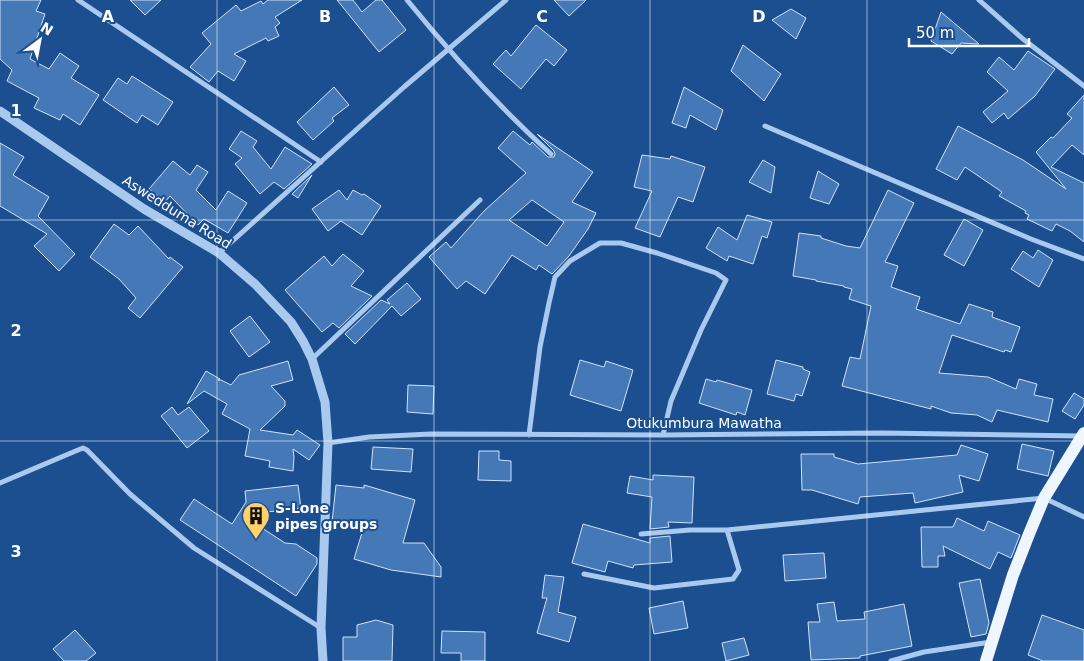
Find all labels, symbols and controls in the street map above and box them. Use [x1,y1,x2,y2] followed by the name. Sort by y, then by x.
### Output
[102,7,115,26] text: A
[319,7,331,26] text: B
[536,7,548,26] text: C
[752,7,766,26] text: D
[15,15,65,65] north arrow
[909,15,1029,47] scale bar
[38,19,56,39] text: N
[916,24,954,42] text: 50 m
[10,101,22,120] text: 1
[120,172,234,252] street label: Aswedduma Road
[10,321,22,340] text: 2
[626,415,782,431] street label: Otukumbura Mawatha
[275,500,377,532] place label: S-Lone pipes groups
[241,501,271,540] building icon: S-Lone pipes groups
[10,542,22,561] text: 3

